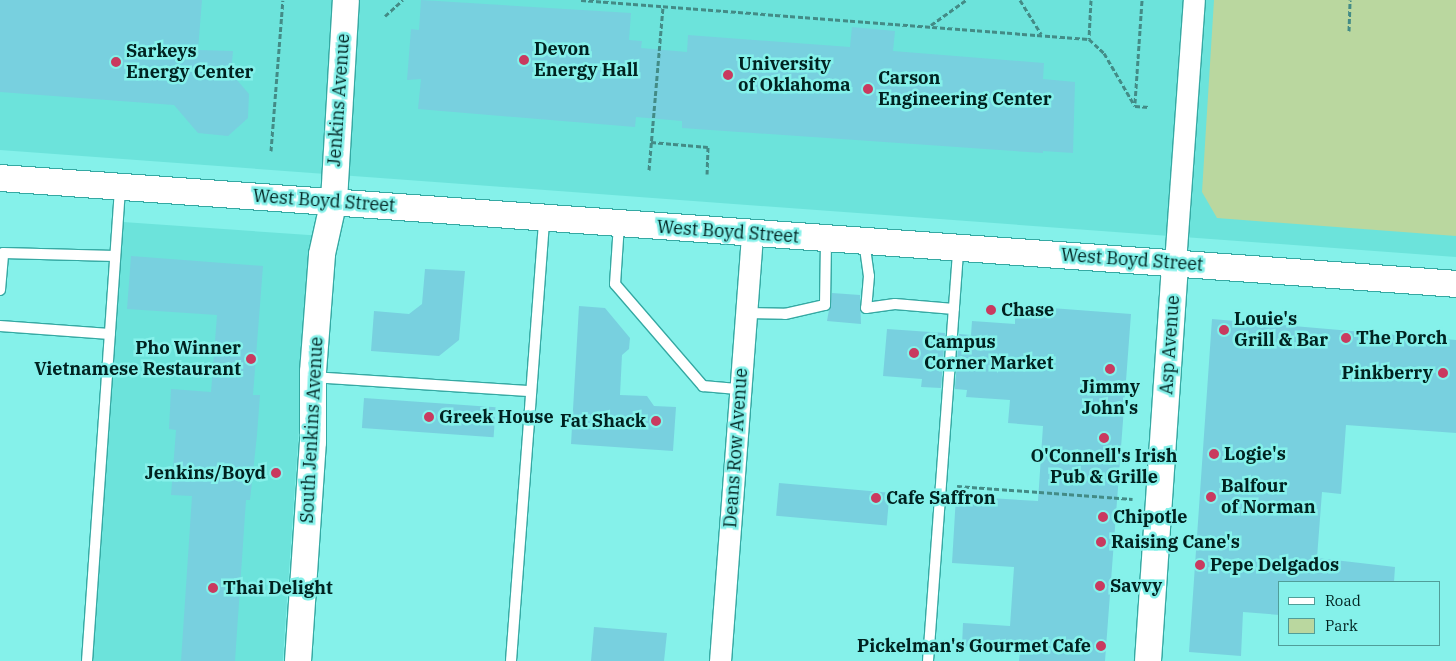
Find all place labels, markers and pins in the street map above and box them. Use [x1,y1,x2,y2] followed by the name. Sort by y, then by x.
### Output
[534,39,638,82] place label: Devon Energy Hall
[126,41,253,84] place label: Sarkeys Energy Center
[518,54,530,66] marker: Devon Energy Hall
[738,54,851,96] place label: University of Oklahoma
[110,56,122,68] marker: Sarkeys Energy Center
[878,68,1052,110] place label: Carson Engineering Center
[722,69,734,81] marker: University of Oklahoma
[862,83,874,95] marker: Carson Engineering Center
[1001,299,1054,321] place label: Chase
[985,304,997,316] marker: Chase
[1234,309,1328,352] place label: Louie's Grill & Bar
[1218,324,1230,336] marker: Louie's Grill & Bar
[1356,327,1448,349] place label: The Porch
[924,332,1053,374] place label: Campus Corner Market
[1340,332,1352,344] marker: The Porch
[34,338,241,380] place label: Pho Winner Vietnamese Restaurant
[908,347,920,359] marker: Campus Corner Market
[245,353,257,365] marker: Pho Winner Vietnamese Restaurant
[1341,362,1433,384] place label: Pinkberry
[1104,363,1116,375] marker: Jimmy John's
[1437,367,1449,379] marker: Pinkberry
[1080,377,1140,419] place label: Jimmy John's
[439,406,554,428] place label: Greek House
[560,410,646,432] place label: Fat Shack
[423,411,435,423] marker: Greek House
[650,415,662,427] marker: Fat Shack
[1098,432,1110,444] marker: O'Connell's Irish Pub & Grille
[1224,443,1286,465] place label: Logie's
[1031,446,1177,488] place label: O'Connell's Irish Pub & Grille
[1208,448,1220,460] marker: Logie's
[145,462,266,484] place label: Jenkins/Boyd
[270,467,282,479] marker: Jenkins/Boyd
[1221,476,1316,518] place label: Balfour of Norman
[886,487,996,509] place label: Cafe Saffron
[1205,491,1217,503] marker: Balfour of Norman
[870,492,882,504] marker: Cafe Saffron
[1113,506,1187,528] place label: Chipotle
[1097,511,1109,523] marker: Chipotle
[1111,531,1240,553] place label: Raising Cane's
[1095,536,1107,548] marker: Raising Cane's
[1210,554,1339,576] place label: Pepe Delgados
[1194,559,1206,571] marker: Pepe Delgados
[1110,575,1162,597] place label: Savvy
[223,577,333,599] place label: Thai Delight
[1094,580,1106,592] marker: Savvy
[207,582,219,594] marker: Thai Delight
[857,635,1091,657] place label: Pickelman's Gourmet Cafe
[1095,640,1107,652] marker: Pickelman's Gourmet Cafe

